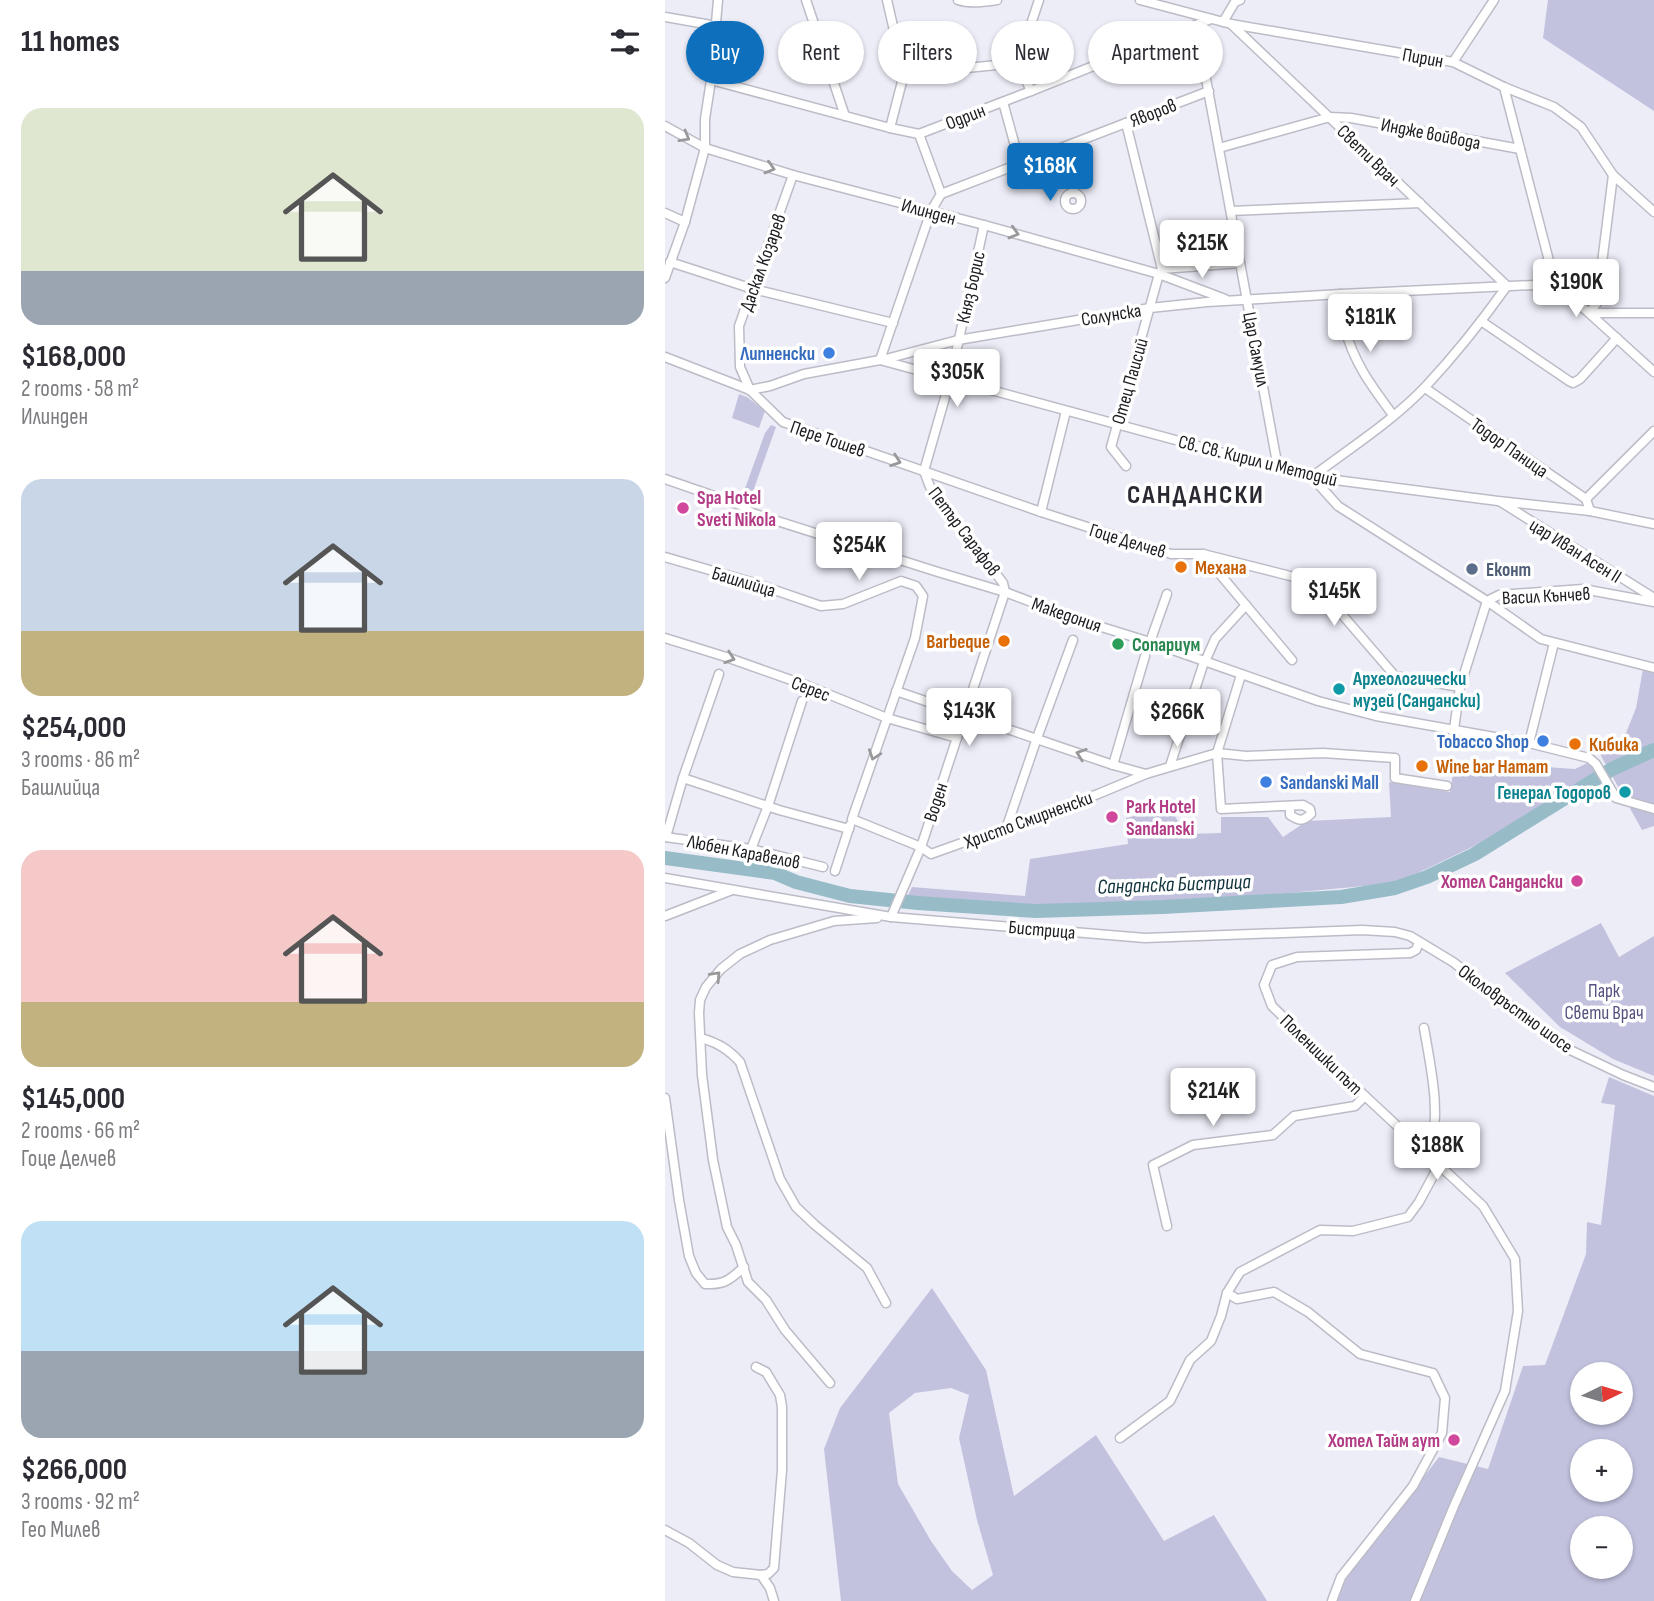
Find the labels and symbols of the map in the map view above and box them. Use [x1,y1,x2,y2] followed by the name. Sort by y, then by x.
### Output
[1400,44,1445,73] street label: Пирин
[1127,94,1180,133] street label: Яворов
[942,99,989,135] street label: Одрин
[1379,114,1482,155] street label: Индже войвода
[1331,120,1404,192] street label: Свети Врач
[678,129,690,142] one-way arrow
[1001,144,1099,203] pin: $168K
[764,160,776,175] one-way arrow
[899,194,958,231] street label: Илинден
[735,211,792,314] street label: Даскал Козарев
[1153,220,1251,280] pin: $215K
[1007,225,1019,240] one-way arrow
[952,249,991,326] street label: Княз Борис
[1527,260,1625,319] pin: $190K
[1321,294,1419,354] pin: $181K
[1079,299,1143,332] street label: Солунска
[1237,310,1274,389] street label: Цар Самуил
[1107,336,1154,427] street label: Отец Паисий
[739,343,815,366] place label: Липненски
[821,345,837,361] marker: Липненски
[908,350,1006,409] pin: $305K
[1466,413,1552,483] street label: Тодор Паница
[787,416,868,463] street label: Пере Тошев
[1176,431,1340,492] street label: Св. Св. Кирил и Методий
[890,453,902,467] one-way arrow
[1127,480,1265,511] district label: САНДАНСКИ
[923,483,1005,581] street label: Петър Сарафов
[697,487,776,532] place label: Spa Hotel Sveti Nikola
[675,500,691,516] marker: Spa Hotel Sveti Nikola
[1525,514,1626,589] street label: цар Иван Асен II
[1087,519,1169,564] street label: Гоце Делчев
[810,522,908,582] pin: $254K
[1195,557,1246,580] place label: Механа
[1173,559,1189,575] marker: Механа
[1486,559,1531,582] place label: Еконт
[1464,561,1480,577] marker: Еконт
[709,562,778,603] street label: Башлийца
[1285,568,1383,628] pin: $145K
[1501,583,1591,610] street label: Васил Кънчев
[1029,593,1104,638] street label: Македония
[926,631,990,654] place label: Barbeque
[996,633,1012,649] marker: Barbeque
[1132,634,1200,657] place label: Сопариум
[1110,636,1126,652] marker: Сопариум
[723,650,736,664] one-way arrow
[1352,668,1480,713] place label: Археологически музей (Сандански)
[788,672,833,707] street label: Серес
[1331,681,1347,697] marker: Археологически музей (Сандански)
[920,688,1018,748] pin: $143K
[1128,690,1226,749] pin: $266K
[1437,731,1529,754] place label: Tobacco Shop
[1535,733,1551,749] marker: Tobacco Shop
[1589,734,1639,757] place label: Кибика
[1567,736,1583,752] marker: Кибика
[1076,748,1088,762] one-way arrow
[868,749,882,761] one-way arrow
[1436,756,1548,779] place label: Wine bar Hamam
[1414,758,1430,774] marker: Wine bar Hamam
[1280,772,1379,795] place label: Sandanski Mall
[1258,774,1274,790] marker: Sandanski Mall
[919,780,954,825] street label: Воден
[1497,782,1611,805] place label: Генерал Тодоров
[1617,784,1633,800] marker: Генерал Тодоров
[960,787,1096,855] street label: Христо Смирненски
[1126,796,1196,841] place label: Park Hotel Sandanski
[1104,809,1120,825] marker: Park Hotel Sandanski
[684,830,802,875] street label: Любен Каравелов
[1097,869,1252,900] water label: Санданска Бистрица
[1440,871,1563,894] place label: Хотел Сандански
[1569,873,1585,889] marker: Хотел Сандански
[1007,916,1076,945] street label: Бистрица
[1453,960,1577,1059] street label: Околовръстно шосе
[708,971,720,984] one-way arrow
[1564,980,1644,1025] park label: Парк Свети Врач
[1275,1010,1367,1100] street label: Поленишки път
[1164,1068,1262,1128] pin: $214K
[1388,1122,1486,1182] pin: $188K
[1570,1362,1633,1424] north arrow
[1327,1430,1440,1453] place label: Хотел Тайм аут
[1446,1432,1462,1448] marker: Хотел Тайм аут

